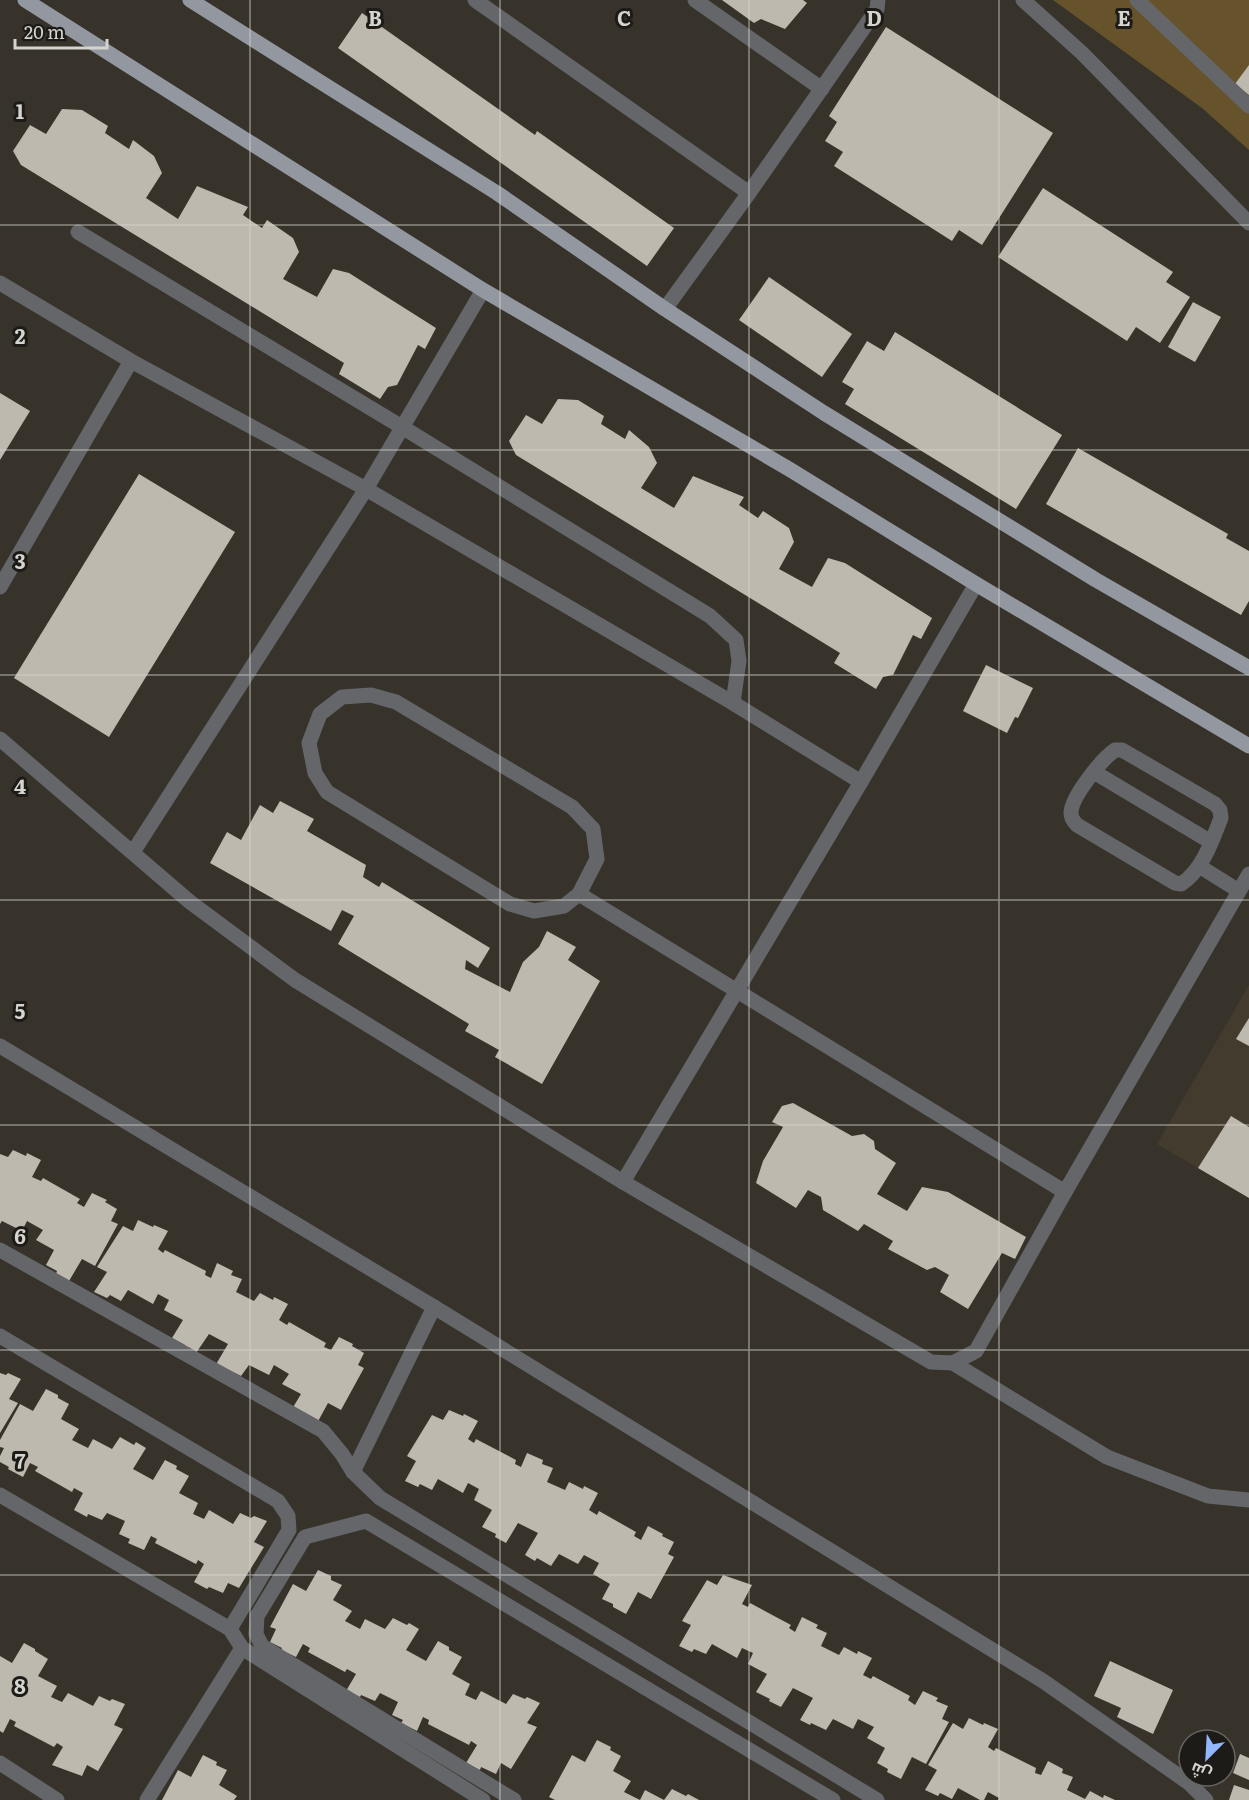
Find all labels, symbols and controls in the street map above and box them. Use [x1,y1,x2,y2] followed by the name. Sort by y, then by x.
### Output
[368,2,382,32] text: B
[617,2,631,32] text: C
[866,2,882,32] text: D
[1117,2,1131,32] text: E
[15,12,106,50] scale bar
[24,18,65,45] text: 20 m
[16,95,24,125] text: 1
[15,320,26,350] text: 2
[14,545,26,575] text: 3
[14,770,26,800] text: 4
[15,995,26,1025] text: 5
[14,1220,26,1250] text: 6
[15,1445,26,1475] text: 7
[14,1670,26,1700] text: 8
[1177,1728,1237,1788] north arrow
[1186,1757,1215,1788] text: ش

